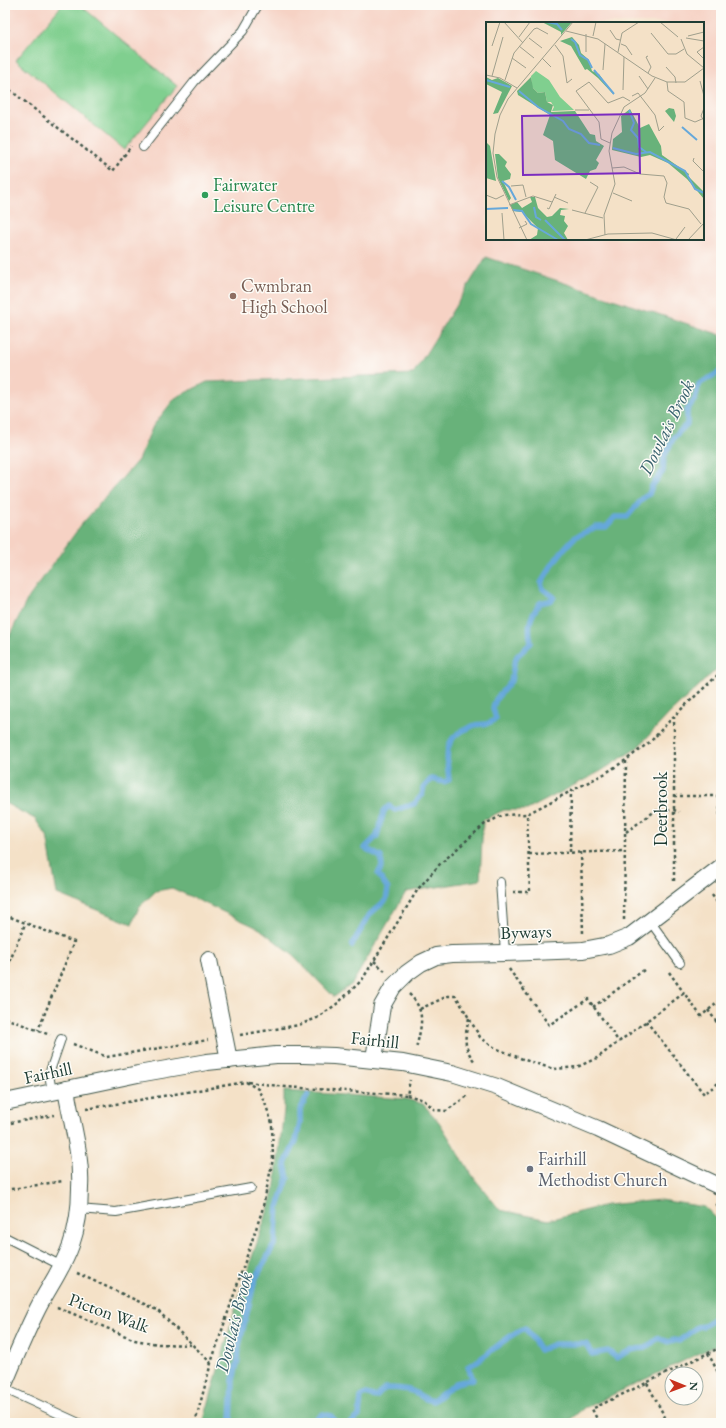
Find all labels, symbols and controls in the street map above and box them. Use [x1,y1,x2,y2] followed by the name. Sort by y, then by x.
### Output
[486,22,704,240] inset map
[213,173,315,217] place label: Fairwater Leisure Centre
[200,190,210,200] marker: Fairwater Leisure Centre
[241,274,328,318] place label: Cwmbran High School
[228,291,238,301] marker: Cwmbran High School
[632,375,700,480] water label: Dowlais Brook
[649,771,672,846] street label: Deerbrook
[500,919,552,944] street label: Byways
[350,1026,400,1053] street label: Fairhill
[22,1056,74,1089] street label: Fairhill
[538,1147,667,1191] place label: Fairhill Methodist Church
[525,1164,535,1174] marker: Fairhill Methodist Church
[209,1269,258,1376] water label: Dowlais Brook
[66,1287,153,1338] street label: Picton Walk
[664,1366,704,1406] north arrow
[687,1382,701,1391] text: N

